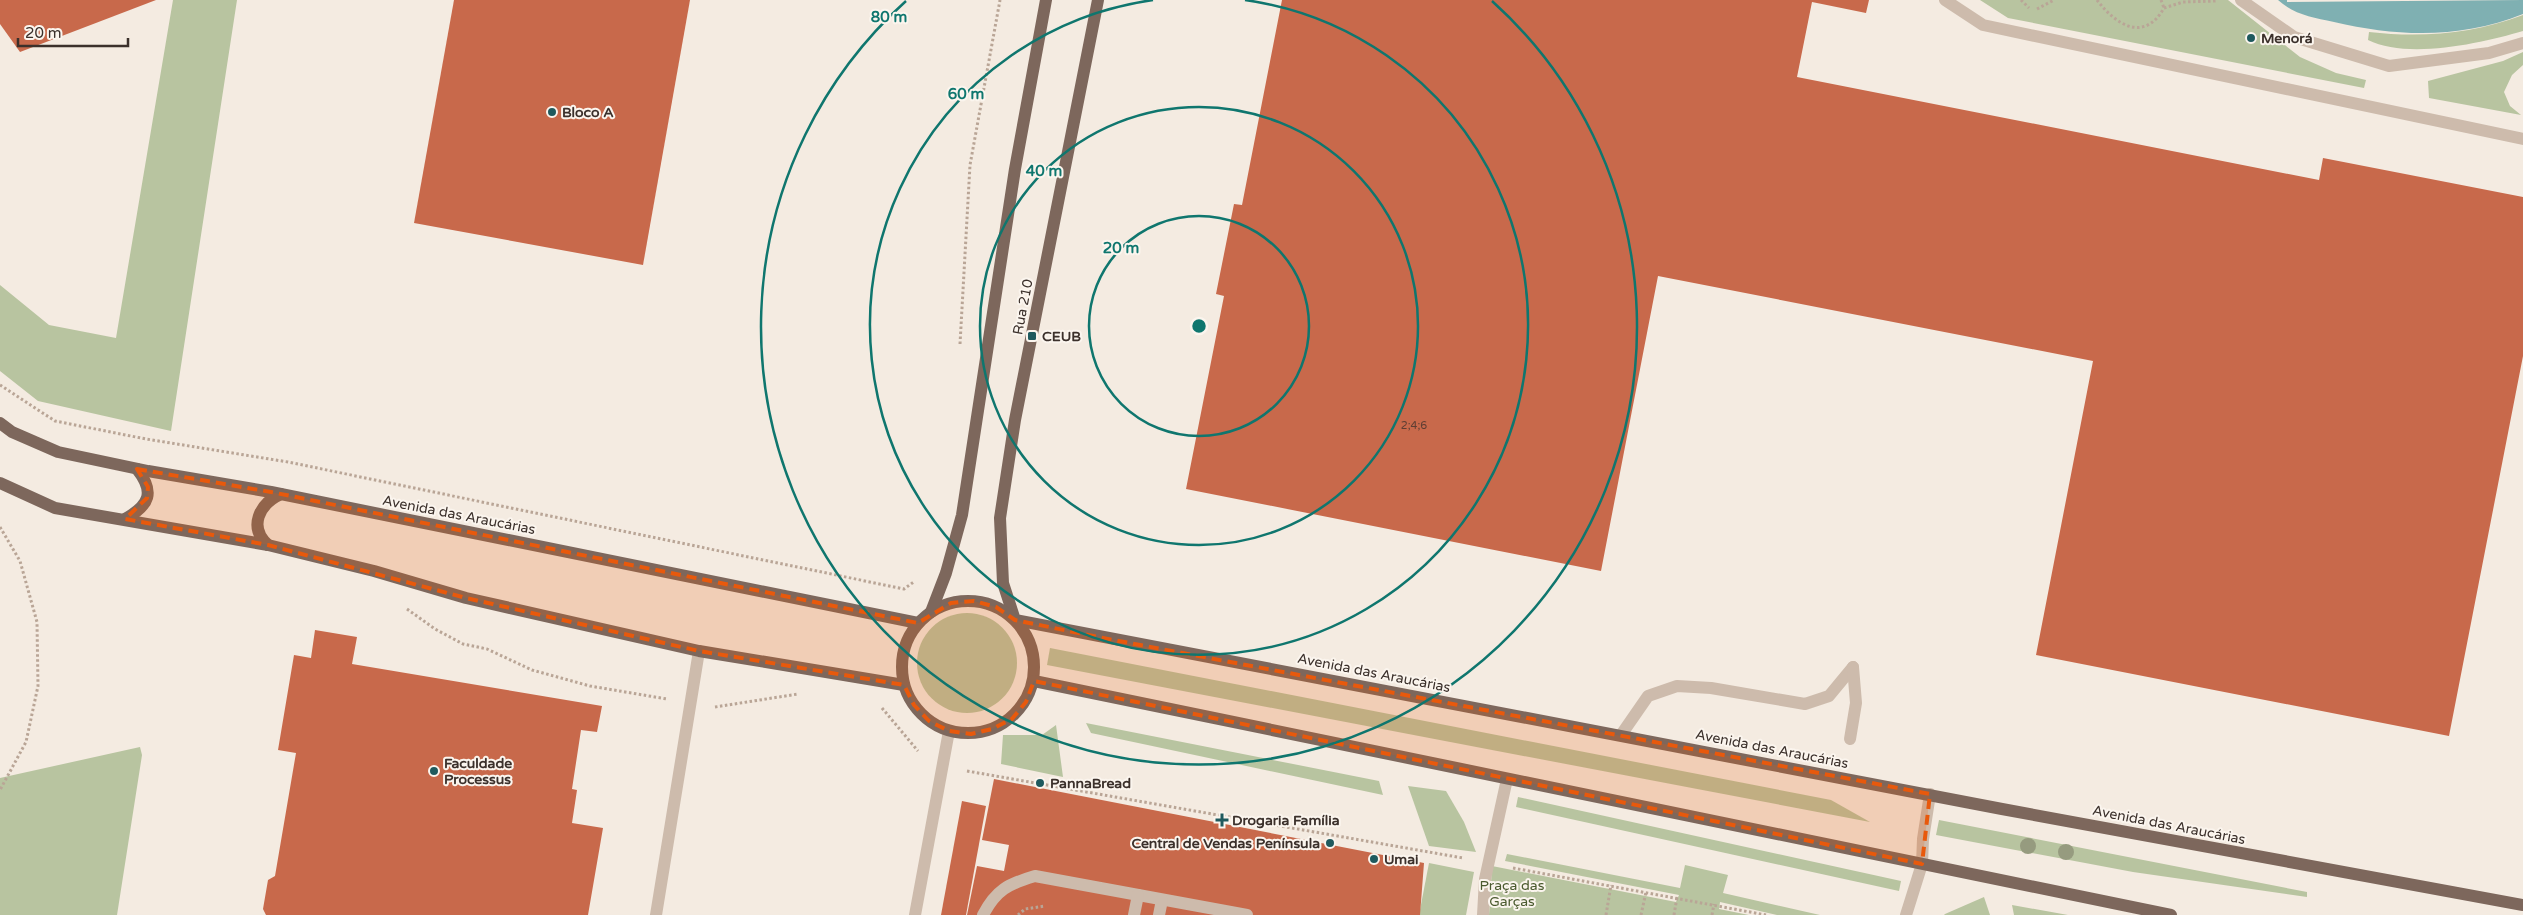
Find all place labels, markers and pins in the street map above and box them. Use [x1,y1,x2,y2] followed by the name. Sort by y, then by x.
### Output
[2261,30,2313,47] place label: Menorá
[2245,32,2257,44] marker: Menorá
[562,104,614,121] place label: Bloco A
[546,106,558,118] marker: Bloco A
[1190,317,1208,335] centre of rings
[1042,328,1081,345] place label: CEUB
[1026,330,1038,342] marker: CEUB
[444,755,512,788] place label: Faculdade Processus
[428,765,440,777] marker: Faculdade Processus
[1050,775,1131,792] place label: PannaBread
[1034,777,1046,789] marker: PannaBread
[1232,812,1340,829] place label: Drogaria Família
[1216,814,1228,826] marker: Drogaria Família
[1131,835,1320,852] place label: Central de Vendas Península
[1324,837,1336,849] marker: Central de Vendas Península
[1384,851,1419,868] place label: Umai
[1368,853,1380,865] marker: Umai

